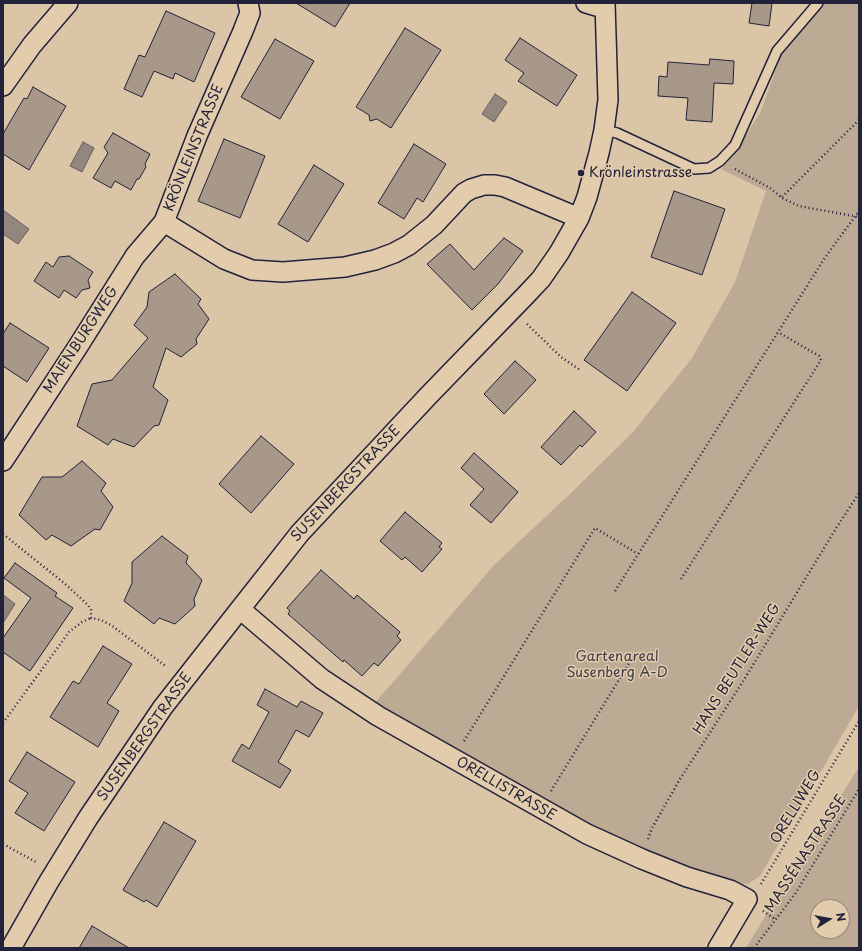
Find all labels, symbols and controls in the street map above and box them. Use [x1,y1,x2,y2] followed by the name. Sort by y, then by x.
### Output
[161,82,227,214] street label: KRÖNLEINSTRASSE
[589,165,692,181] place label: Krönleinstrasse
[576,168,586,178] marker: Krönleinstrasse
[40,284,122,396] street label: MAIENBURGWEG
[288,422,404,546] street label: SUSENBERGSTRASSE
[690,600,784,738] street label: HANS BEUTLER-WEG
[566,649,668,682] park label: Gartenareal Susenberg A-D
[94,670,196,804] street label: SUSENBERGSTRASSE
[453,754,559,824] street label: ORELLISTRASSE
[767,767,825,847] street label: ORELLIWEG
[762,792,850,916] street label: MASSÉNASTRASSE
[810,899,850,939] north arrow

